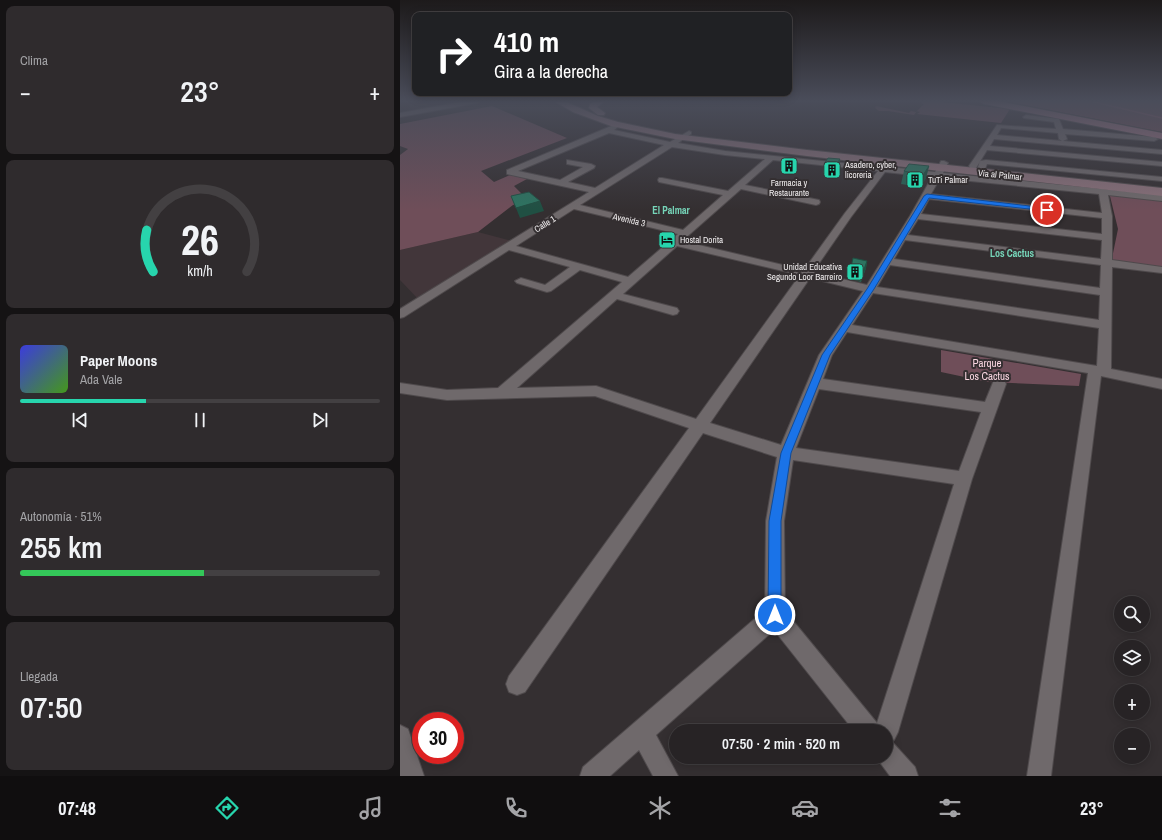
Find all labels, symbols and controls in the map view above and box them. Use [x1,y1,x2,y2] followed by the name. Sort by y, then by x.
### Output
[494,23,559,61] text: 410 m
[428,28,480,80] icon: right
[20,52,48,69] text: Clima
[494,59,608,84] text: Gira a la derecha
[180,71,220,111] text: 23°
[20,77,31,107] text: −
[369,77,380,107] text: +
[779,156,799,176] building icon: Farmacia y Restaurante
[844,159,896,181] place label: Asadero, cyber, licoreria
[822,160,842,180] building icon: Asadero, cyber, licoreria
[977,167,1023,183] street label: Vía al Palmar
[905,170,925,190] building icon: TuTi Palmar
[928,174,968,186] place label: TuTi Palmar
[769,177,809,199] place label: Farmacia y Restaurante
[1030,193,1064,227] pin
[1036,199,1058,221] icon: arrive
[652,204,690,217] district label: El Palmar
[611,210,646,230] street label: Avenida 3
[181,212,219,268] text: 26
[532,213,558,235] street label: Calle 1
[657,230,677,250] hotel icon: Hostal Dorita
[680,234,723,246] place label: Hostal Dorita
[990,247,1035,260] district label: Los Cactus
[187,261,213,280] text: km/h
[767,261,842,283] place label: Unidad Educativa Segundo Loor Barreiro
[845,262,865,282] building icon: Unidad Educativa Segundo Loor Barreiro
[80,350,157,371] text: Paper Moons
[964,356,1010,383] park label: Parque Los Cactus
[80,371,122,388] text: Ada Vale
[69,409,91,431] icon: previous
[189,409,211,431] icon: pause
[309,409,331,431] icon: next
[20,508,102,525] text: Autonomía · 51%
[20,527,102,567] text: 255 km
[754,594,796,636] position arrow
[1114,596,1150,764] map controls
[1114,596,1150,632] button: search
[1114,640,1150,676] button: layers
[20,668,58,685] text: Llegada
[1114,684,1150,720] button: +
[20,687,82,727] text: 07:50
[412,712,464,764] speed limit sign: 30
[1114,728,1150,764] button: −
[722,733,840,754] text: 07:50 · 2 min · 520 m
[213,794,241,822] icon: directions
[357,794,385,822] icon: music
[502,794,530,822] icon: phone
[646,794,674,822] icon: climate
[791,794,819,822] icon: car
[936,794,964,822] icon: filters
[58,796,96,821] text: 07:48
[1080,796,1104,821] text: 23°

